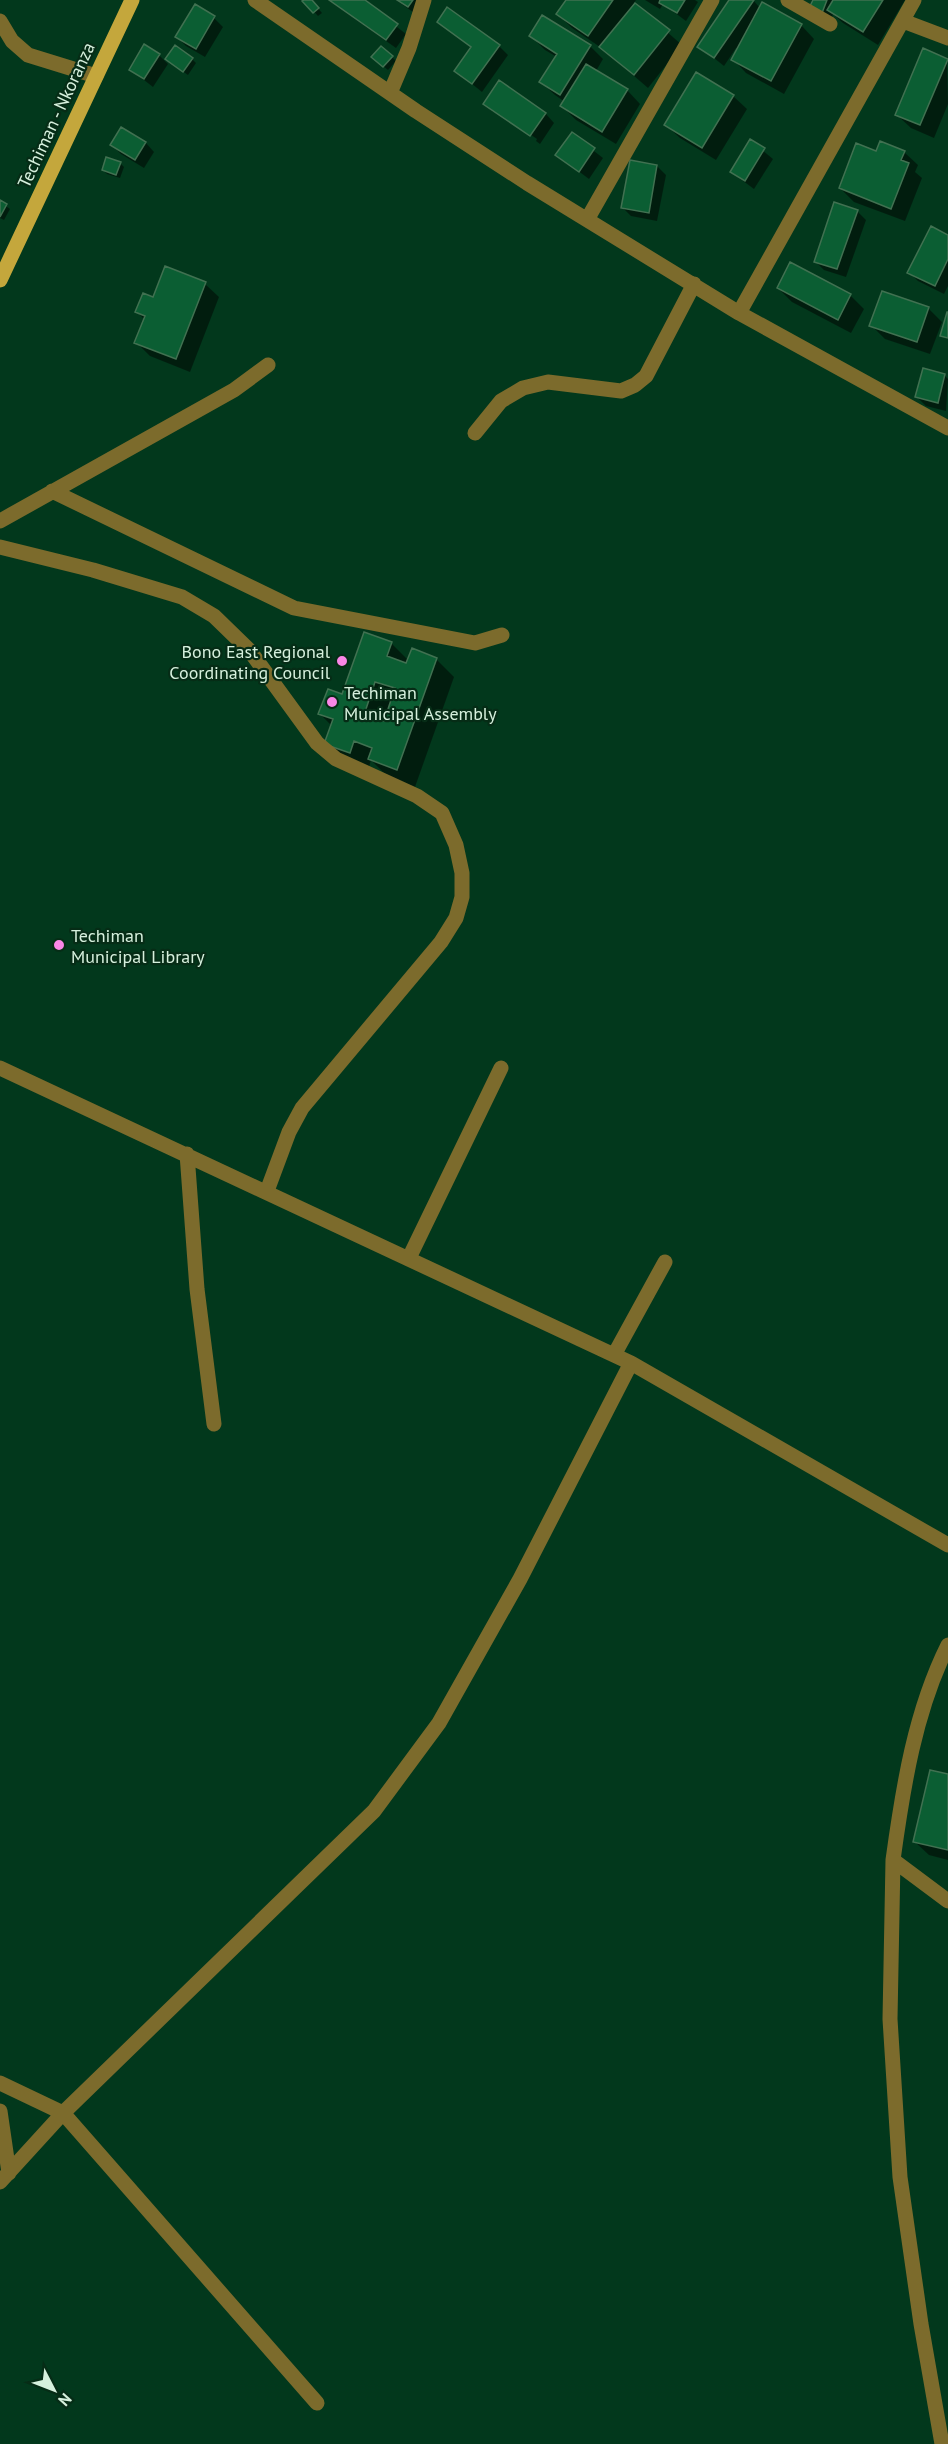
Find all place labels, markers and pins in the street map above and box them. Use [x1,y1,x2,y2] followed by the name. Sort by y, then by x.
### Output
[169,640,331,684] place label: Bono East Regional Coordinating Council
[335,654,349,668] marker: Bono East Regional Coordinating Council
[344,681,497,725] place label: Techiman Municipal Assembly
[325,695,339,709] marker: Techiman Municipal Assembly
[71,924,205,968] place label: Techiman Municipal Library
[52,938,66,952] marker: Techiman Municipal Library

